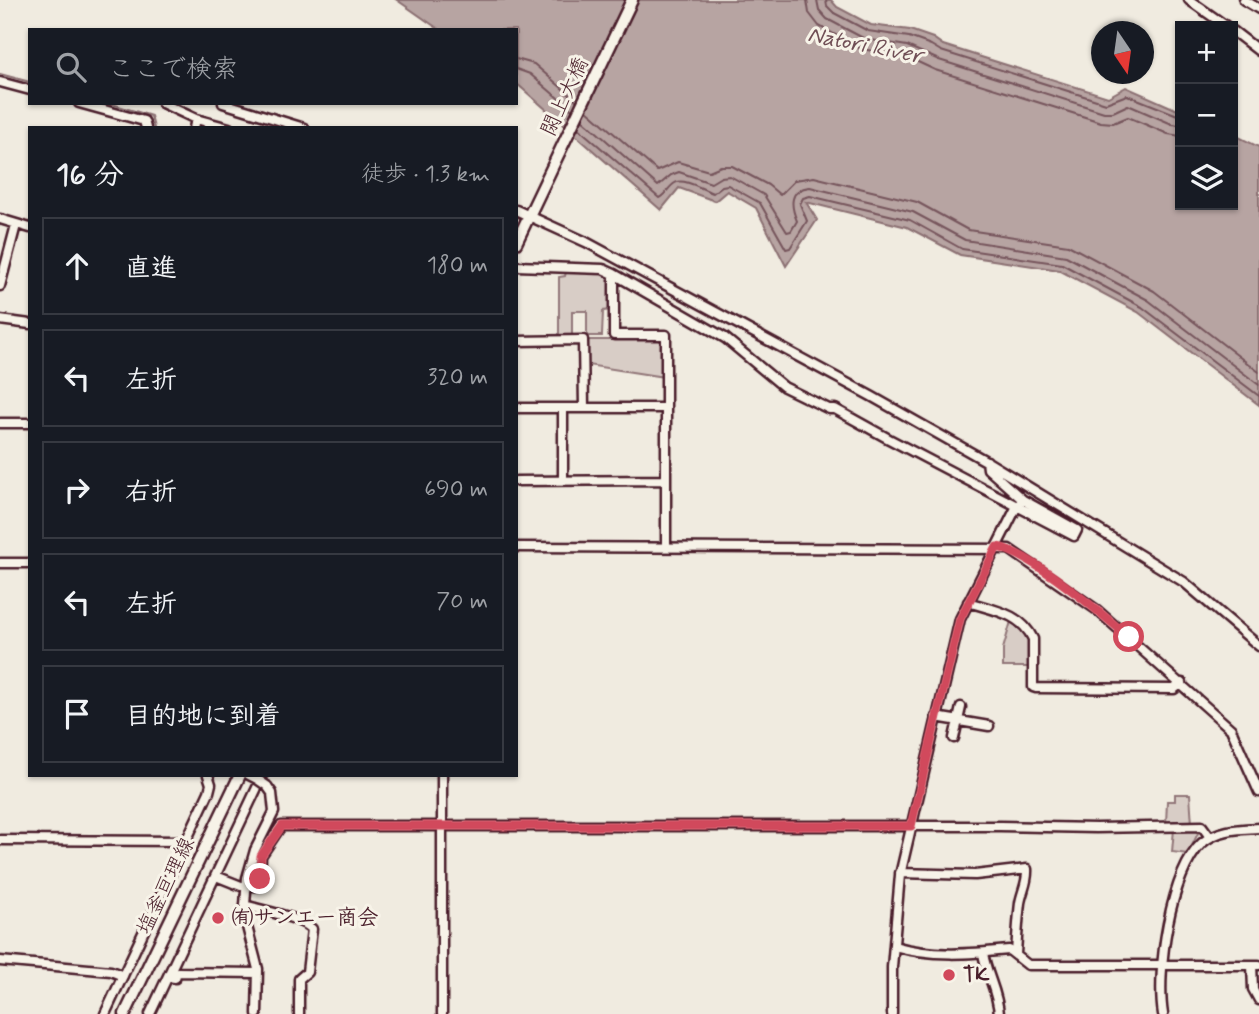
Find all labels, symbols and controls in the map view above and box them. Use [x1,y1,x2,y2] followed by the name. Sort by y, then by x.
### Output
[805,20,928,72] water label: Natori River
[1091,21,1154,84] north arrow
[1175,21,1238,210] map controls
[1175,21,1238,84] button: +
[28,28,518,105] search box
[52,48,90,86] icon: search
[108,53,238,87] text: ここで検索
[535,53,595,141] street label: 閖上大橋
[1175,84,1238,147] button: −
[1175,147,1238,210] button: layers
[56,156,124,195] text: 16 分
[361,160,490,190] text: 徒歩 · 1.3 km
[58,247,96,285] icon: ahead
[427,251,488,281] text: 180 m
[125,252,177,286] text: 直進
[58,359,96,397] icon: left
[427,363,488,393] text: 320 m
[125,364,177,398] text: 左折
[58,471,96,509] icon: right
[424,475,488,505] text: 690 m
[125,476,177,510] text: 右折
[58,583,96,621] icon: left
[436,587,488,617] text: 70 m
[125,588,177,622] text: 左折
[1113,621,1144,652] route start
[58,695,96,733] icon: arrive
[125,700,281,734] text: 目的地に到着
[130,833,202,939] street label: 塩釜亘理線
[244,863,275,894] route end
[232,904,379,932] place label: ㈲サンエー商会
[210,910,226,926] marker: ㈲サンエー商会
[963,961,990,989] place label: TK
[941,967,957,983] marker: TK

